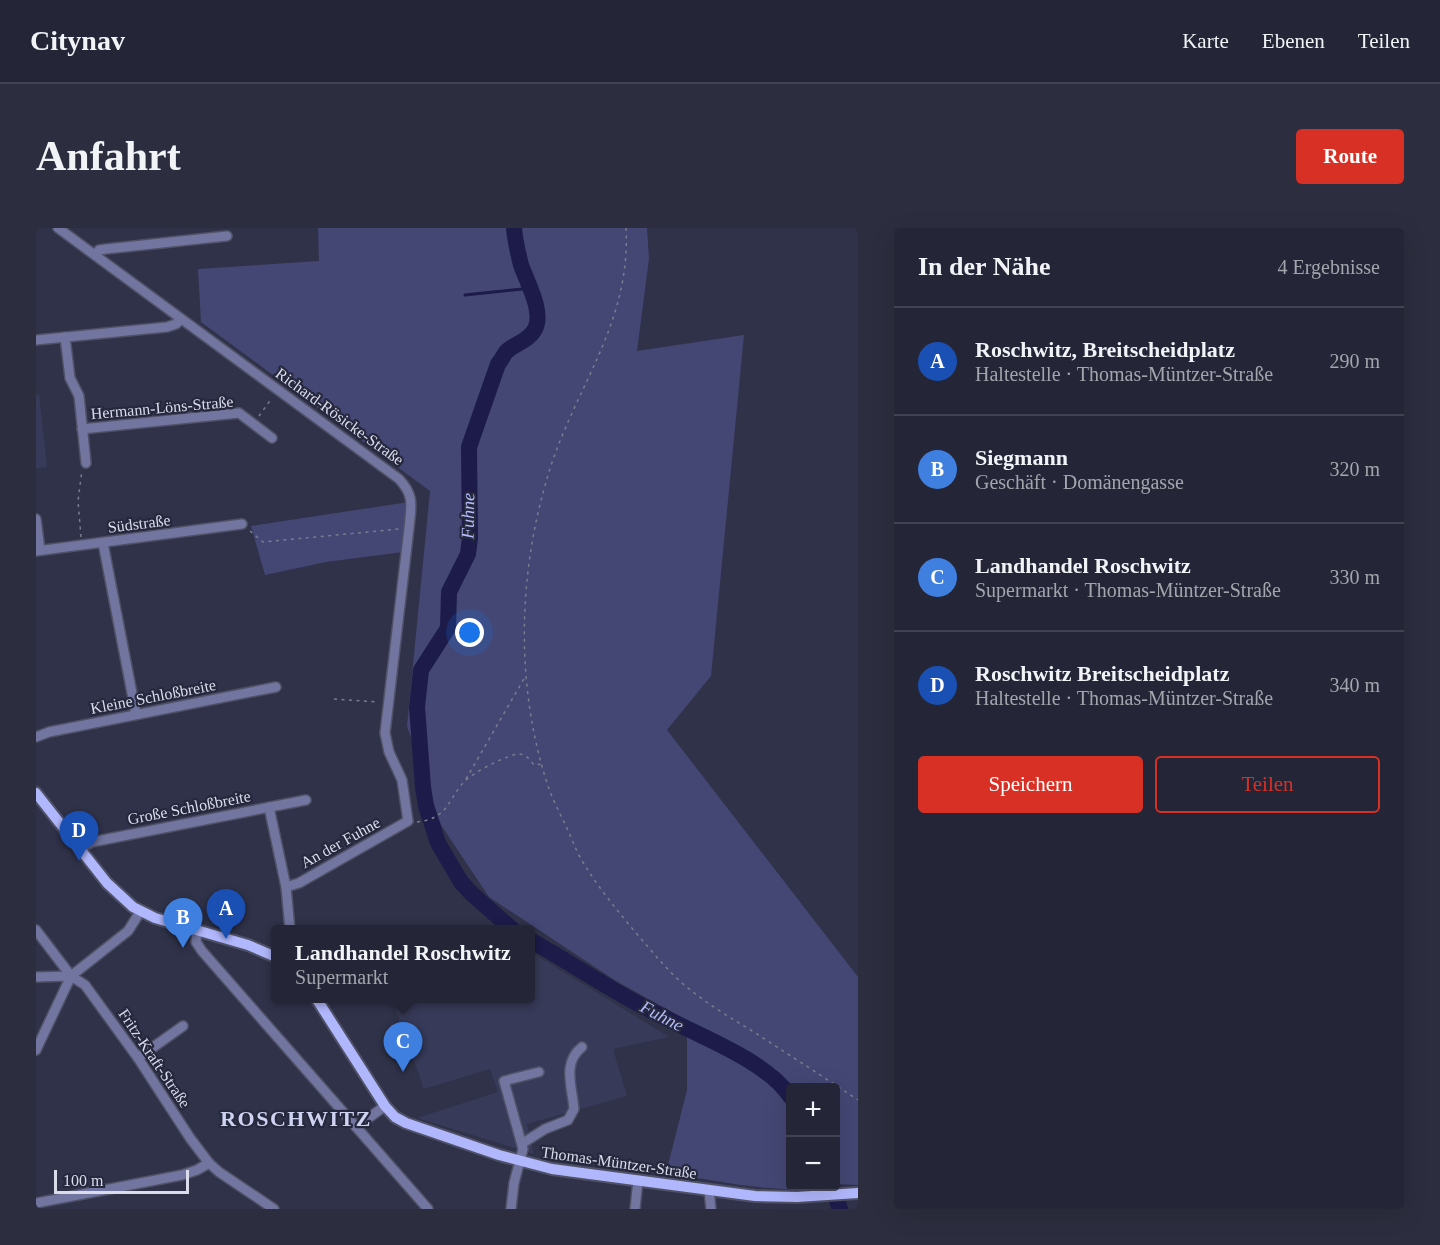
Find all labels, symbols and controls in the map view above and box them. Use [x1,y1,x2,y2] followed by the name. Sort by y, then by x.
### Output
[30,25,125,56] text: Citynav
[1182,29,1229,53] text: Karte
[1262,29,1325,53] text: Ebenen
[1358,29,1410,53] text: Teilen
[1296,129,1404,184] button: Route
[36,133,181,179] text: Anfahrt
[918,252,1050,281] text: In der Nähe
[1278,256,1380,278] text: 4 Ergebnisse
[975,337,1235,362] text: Roschwitz, Breitscheidplatz
[930,350,945,372] text: A
[1329,350,1380,372] text: 290 m
[975,363,1273,385] text: Haltestelle · Thomas-Müntzer-Straße
[273,364,407,468] street label: Richard-Rösicke-Straße
[90,393,234,422] street label: Hermann-Löns-Straße
[975,445,1068,470] text: Siegmann
[931,458,944,480] text: B
[1329,458,1380,480] text: 320 m
[975,471,1184,493] text: Geschäft · Domänengasse
[458,493,478,540] water label: Fuhne
[107,511,171,536] street label: Südstraße
[975,553,1191,578] text: Landhandel Roschwitz
[930,566,945,588] text: C
[1329,566,1380,588] text: 330 m
[975,579,1281,601] text: Supermarkt · Thomas-Müntzer-Straße
[455,618,484,647] your location
[975,661,1229,686] text: Roschwitz Breitscheidplatz
[930,674,945,696] text: D
[1329,674,1380,696] text: 340 m
[89,676,217,717] street label: Kleine Schloßbreite
[975,687,1273,709] text: Haltestelle · Thomas-Müntzer-Straße
[918,756,1143,813] button: Speichern
[1155,756,1380,813] button: Teilen
[126,787,252,828] street label: Große Schloßbreite
[60,812,99,861] pin: D
[298,814,383,871] street label: An der Fuhne
[206,890,246,939] pin: A
[164,898,202,948] pin: B
[271,925,535,1003] popup
[295,940,511,965] text: Landhandel Roschwitz
[295,966,388,988] text: Supermarkt
[636,996,687,1036] water label: Fuhne
[115,1006,194,1111] street label: Fritz-Kraft-Straße
[384,1022,422,1072] pin: C
[786,1083,840,1191] map controls
[786,1083,840,1137] button: +
[220,1106,372,1131] district label: ROSCHWITZ
[786,1137,840,1191] button: −
[540,1143,698,1182] street label: Thomas-Müntzer-Straße
[54,1167,189,1194] scale bar
[63,1172,103,1189] text: 100 m

